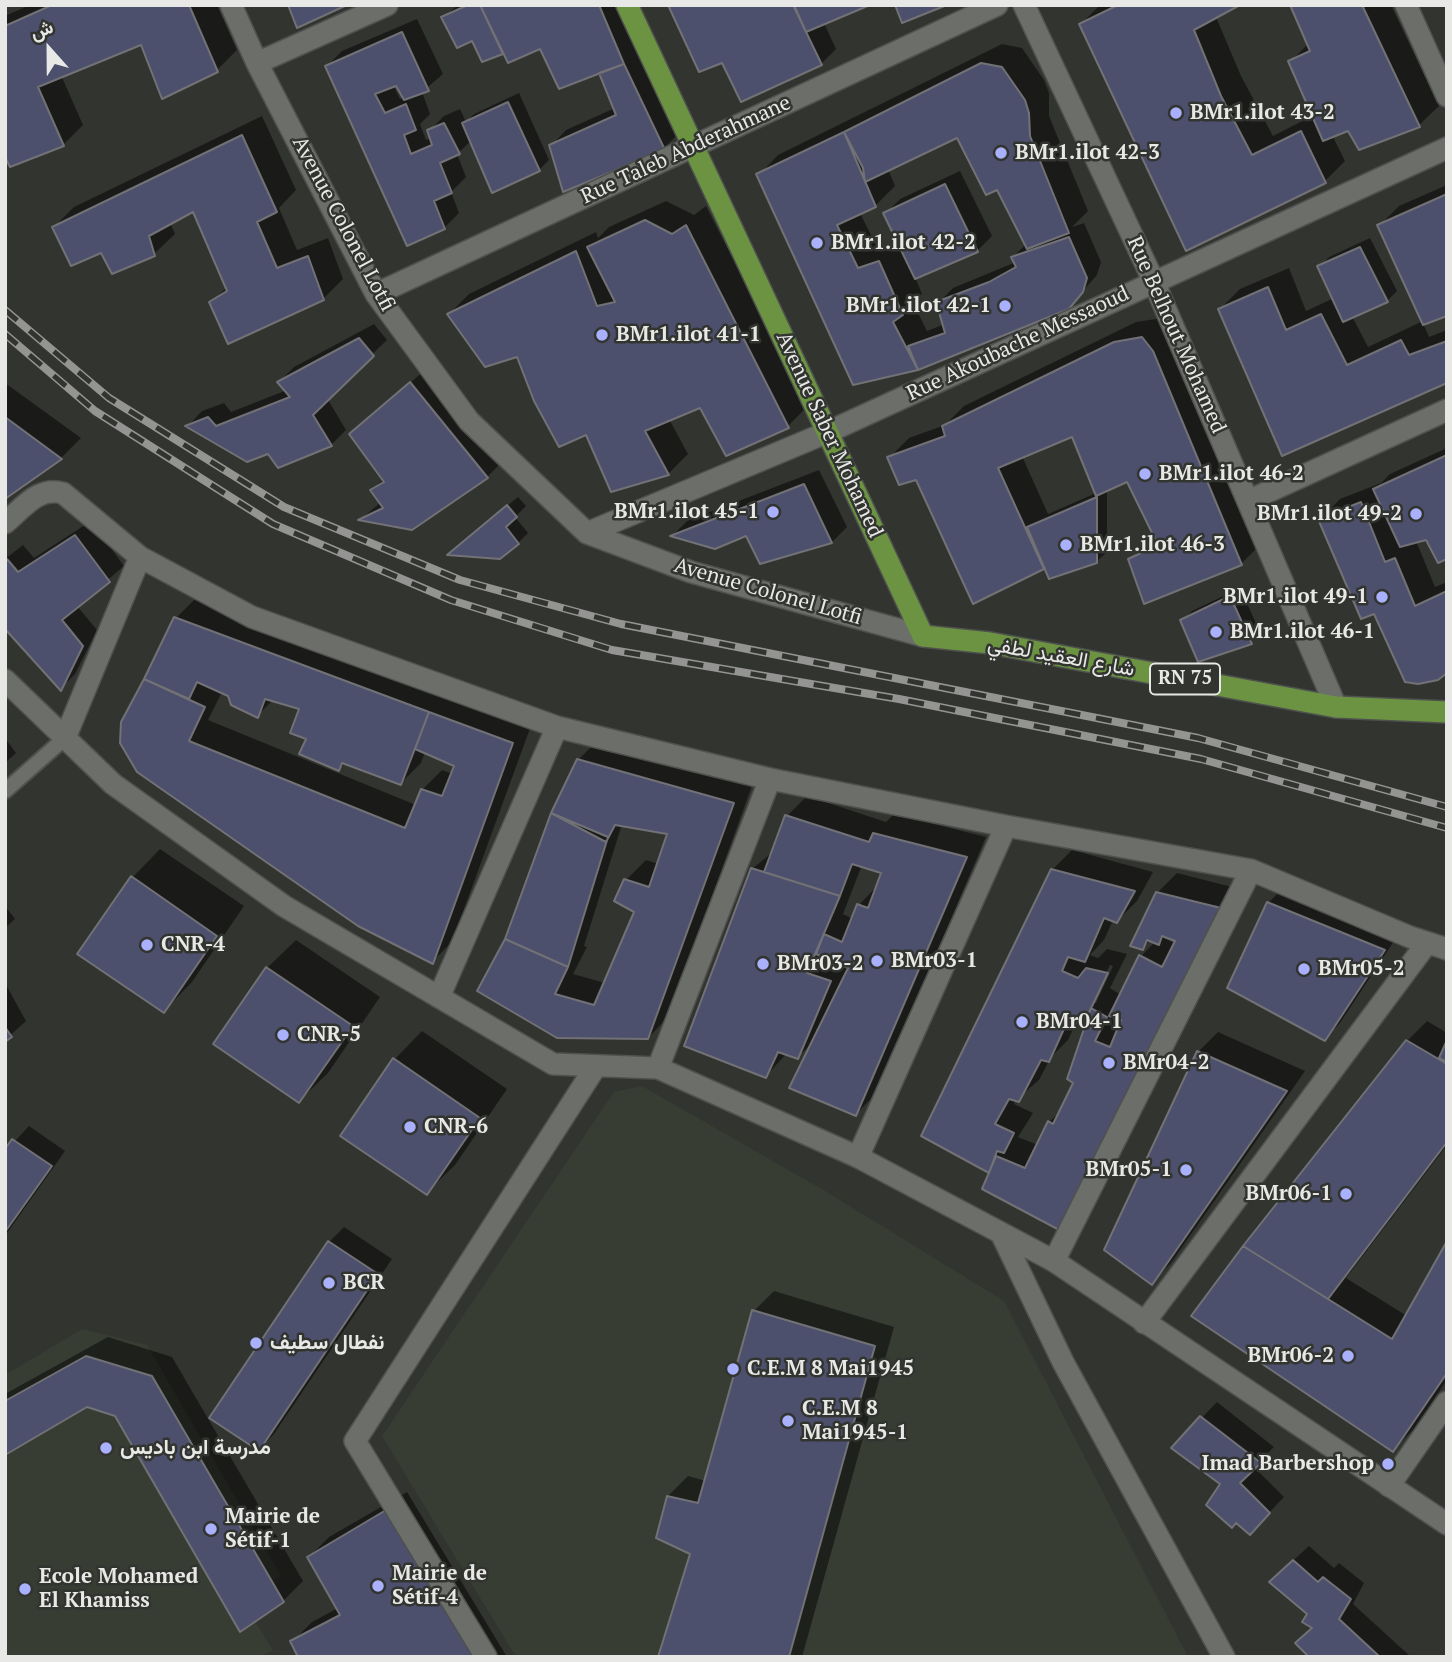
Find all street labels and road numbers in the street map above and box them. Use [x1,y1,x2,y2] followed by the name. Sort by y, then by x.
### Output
[577,90,795,210] street label: Rue Taleb Abderahmane
[286,132,400,316] street label: Avenue Colonel Lotfi
[1121,233,1231,437] street label: Rue Belhout Mohamed
[903,281,1133,407] street label: Rue Akoubache Messaoud
[770,328,888,542] street label: Avenue Saber Mohamed
[671,553,865,631] street label: Avenue Colonel Lotfi
[985,632,1137,682] street label: شارع العقيد لطفي
[1150,664,1220,694] road number: RN 75

